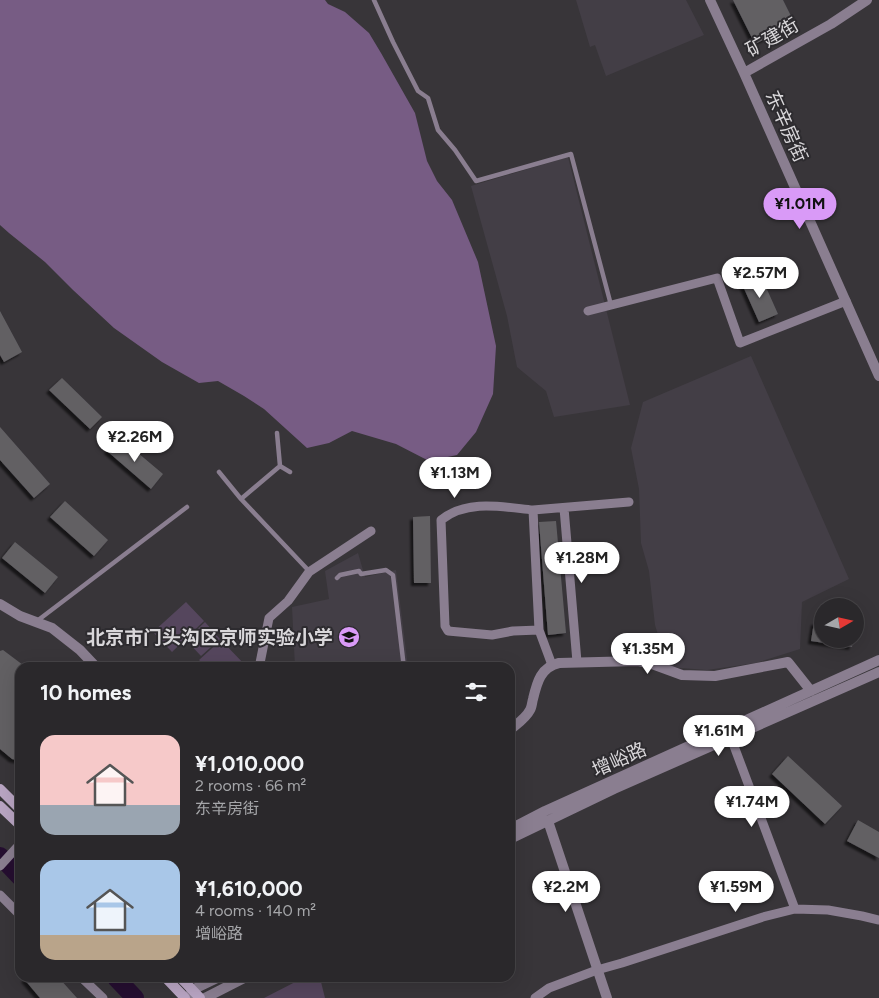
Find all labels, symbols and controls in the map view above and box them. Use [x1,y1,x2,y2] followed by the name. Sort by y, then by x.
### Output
[742,13,803,62] street label: 矿建街
[761,87,813,166] street label: 东辛房街
[759,188,841,230] pin: ¥1.01M
[774,194,826,213] text: ¥1.01M
[719,256,801,299] pin: ¥2.57M
[733,263,787,282] text: ¥2.57M
[94,420,176,463] pin: ¥2.26M
[107,427,163,446] text: ¥2.26M
[414,456,496,499] pin: ¥1.13M
[430,463,480,482] text: ¥1.13M
[541,542,623,584] pin: ¥1.28M
[555,548,609,567] text: ¥1.28M
[814,598,864,648] north arrow
[814,598,864,648] map controls
[337,625,361,649] school or university icon: 北京市门头沟区京师实验小学
[86,626,333,649] place label: 北京市门头沟区京师实验小学
[607,632,689,675] pin: ¥1.35M
[622,639,674,658] text: ¥1.35M
[462,678,490,706] icon: filters
[40,680,131,705] text: 10 homes
[678,714,760,757] pin: ¥1.61M
[694,721,744,740] text: ¥1.61M
[588,737,650,782] street label: 增峪路
[195,751,304,776] text: ¥1,010,000
[80,755,140,815] icon: home
[195,776,306,795] text: 2 rooms · 66 m²
[711,786,793,828] pin: ¥1.74M
[726,792,779,811] text: ¥1.74M
[195,799,259,818] text: 东辛房街
[531,870,601,913] pin: ¥2.2M
[695,870,777,913] pin: ¥1.59M
[195,876,303,901] text: ¥1,610,000
[543,877,589,896] text: ¥2.2M
[710,877,762,896] text: ¥1.59M
[80,880,140,940] icon: home
[195,901,316,920] text: 4 rooms · 140 m²
[195,924,243,943] text: 增峪路

